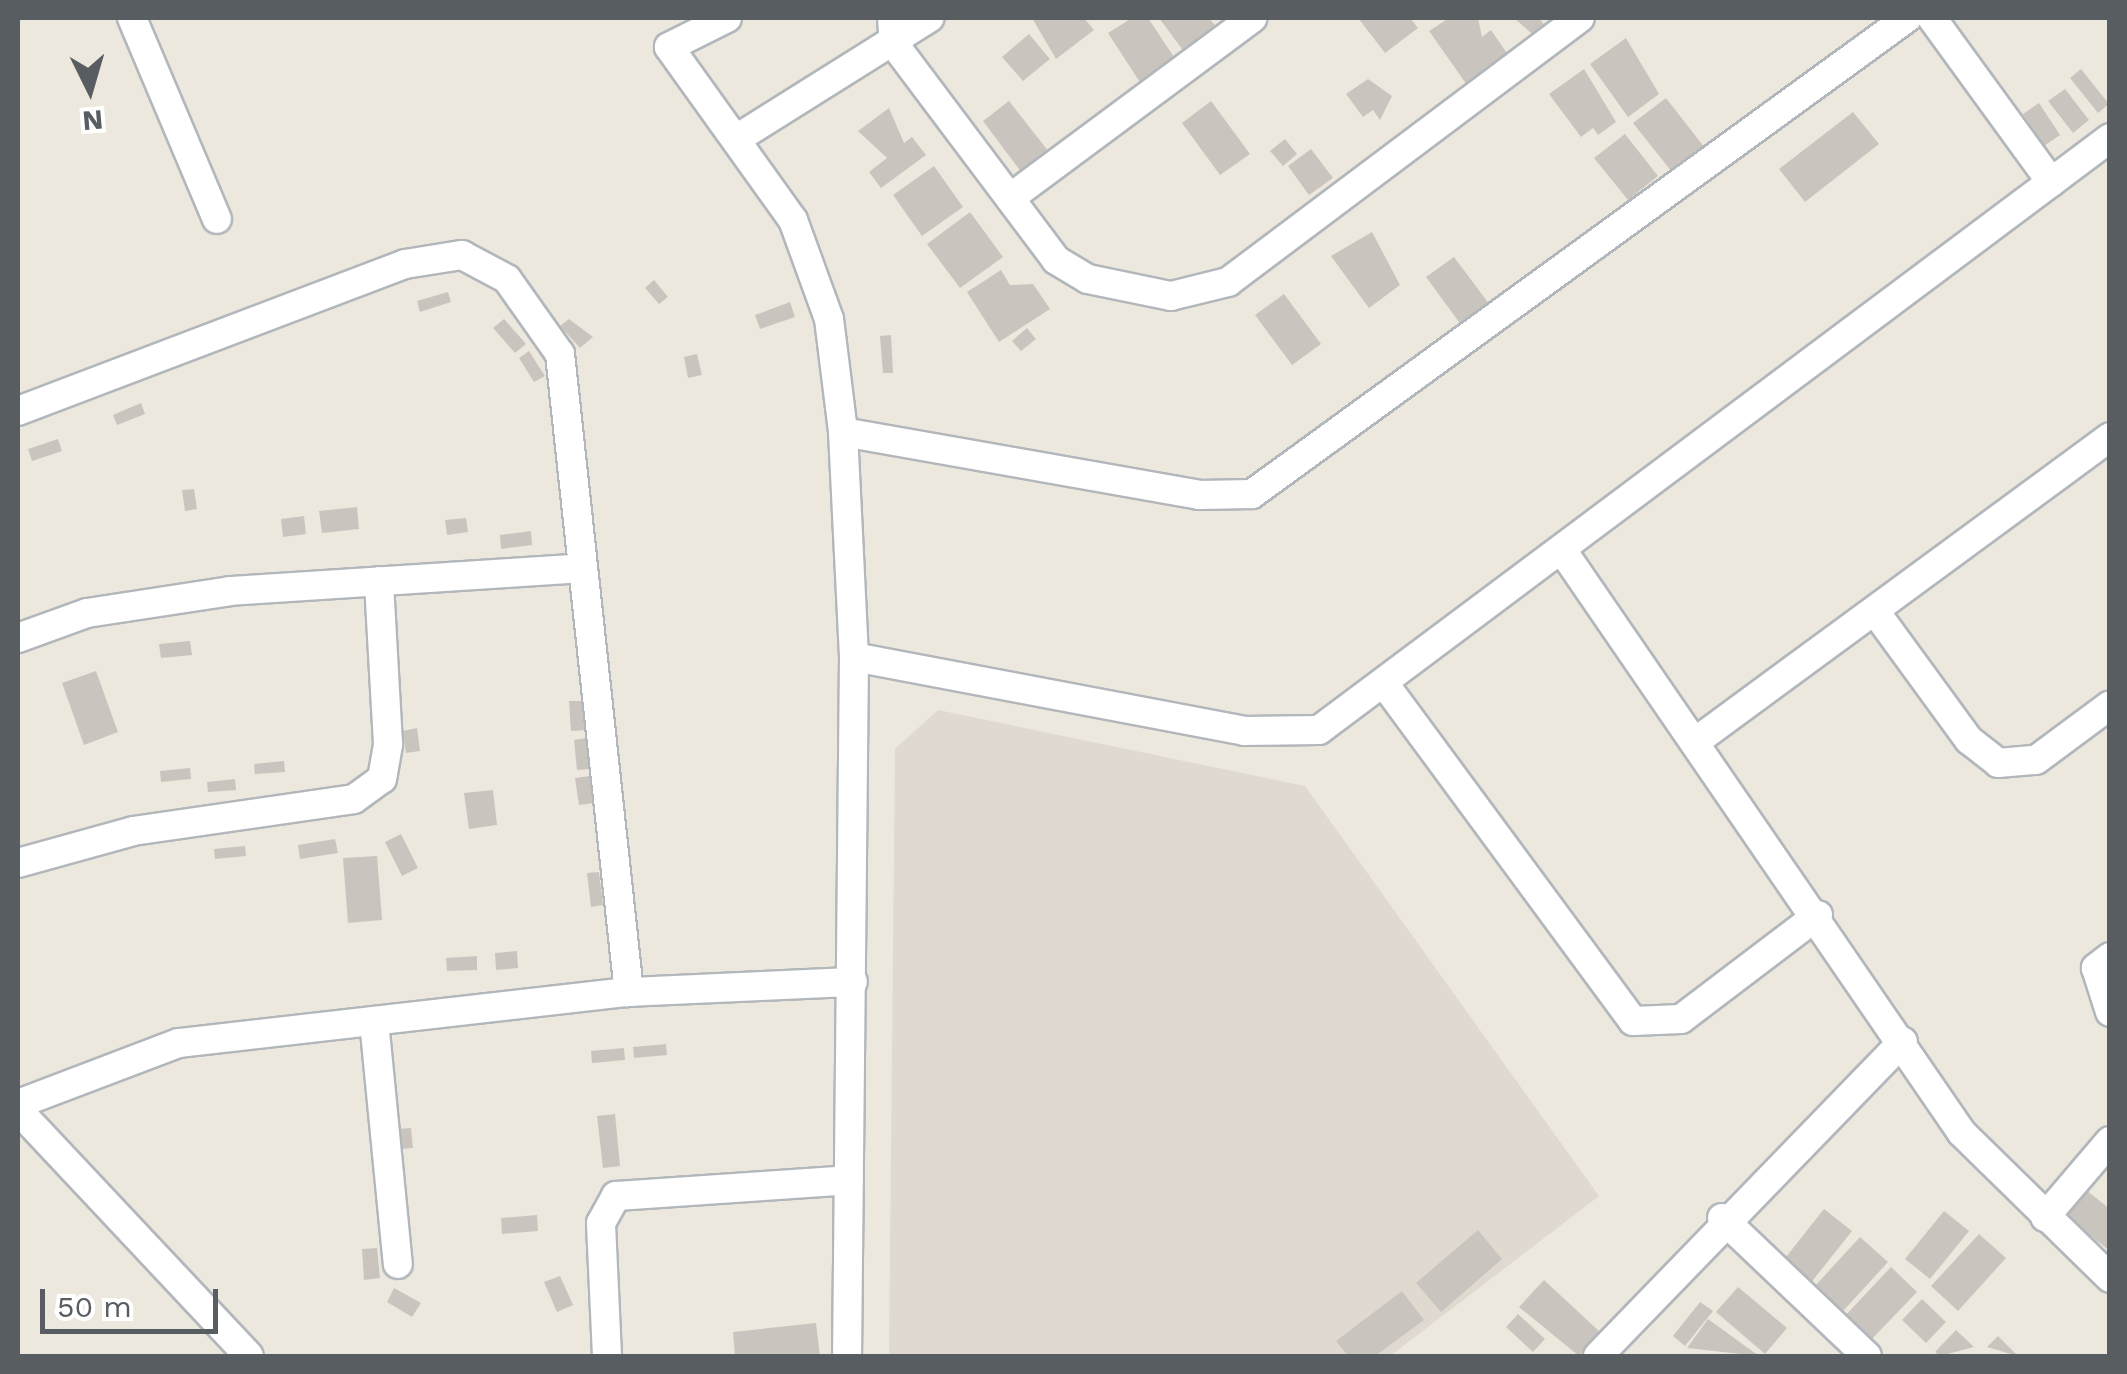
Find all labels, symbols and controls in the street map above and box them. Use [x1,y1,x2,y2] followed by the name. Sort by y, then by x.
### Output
[40,40,140,140] north arrow
[81,103,104,138] text: N
[45,1269,222,1331] scale bar
[57,1289,132,1324] text: 50 m

